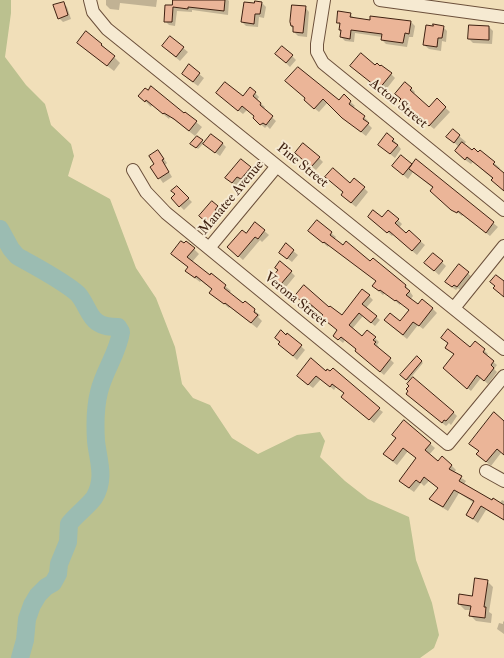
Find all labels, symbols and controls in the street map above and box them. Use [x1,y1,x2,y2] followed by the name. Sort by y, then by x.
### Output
[366,76,430,132] street label: Acton Street
[273,140,331,192] street label: Pine Street
[196,157,268,239] street label: Manatee Avenue
[260,270,330,330] street label: Verona Street

